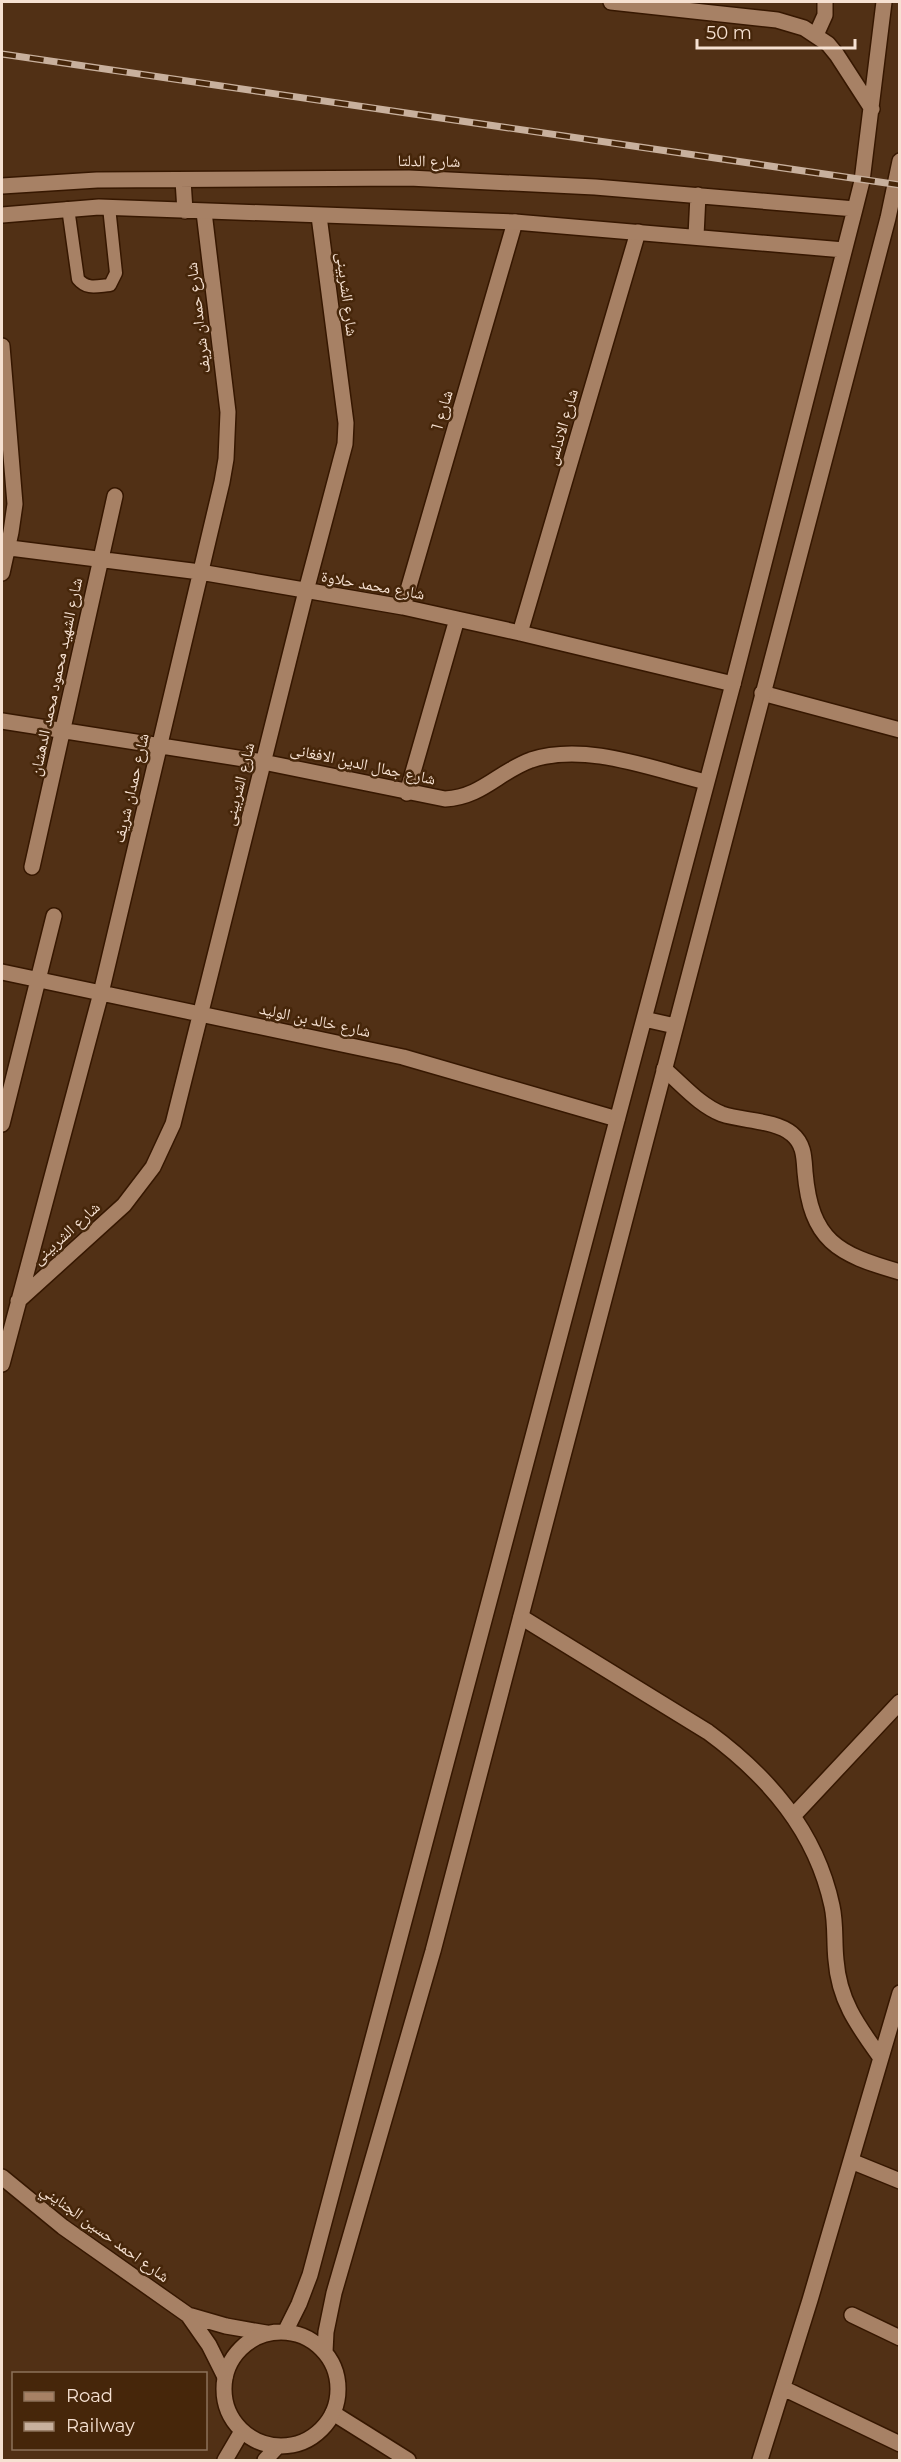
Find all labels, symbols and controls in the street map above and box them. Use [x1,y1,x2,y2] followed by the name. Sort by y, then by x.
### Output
[697,12,854,50] scale bar
[706,22,752,44] text: 50 m
[398,151,460,172] street label: شارع الدلتا
[331,251,362,337] street label: شارع الشربينى
[182,261,215,375] street label: شارع حمدان شريف
[542,387,583,468] street label: شارع الاندلس
[427,388,458,432] street label: شارع 1
[320,567,426,604] street label: شارع محمد حلاوة
[26,576,87,778] street label: شارع الشهيد محمود محمد الدهشان
[109,731,154,845] street label: شارع حمدان شريف
[289,739,437,790] street label: شارع جمال الدين الافغانى
[220,741,259,828] street label: شارع الشربينى
[257,999,372,1042] street label: شارع خالد بن الوليد
[28,1198,105,1269] street label: شارع الشربينى
[35,2180,173,2289] street label: شارع احمد حسين الجنايني
[12,2372,207,2450] legend
[66,2385,113,2407] text: Road
[66,2415,135,2437] text: Railway

